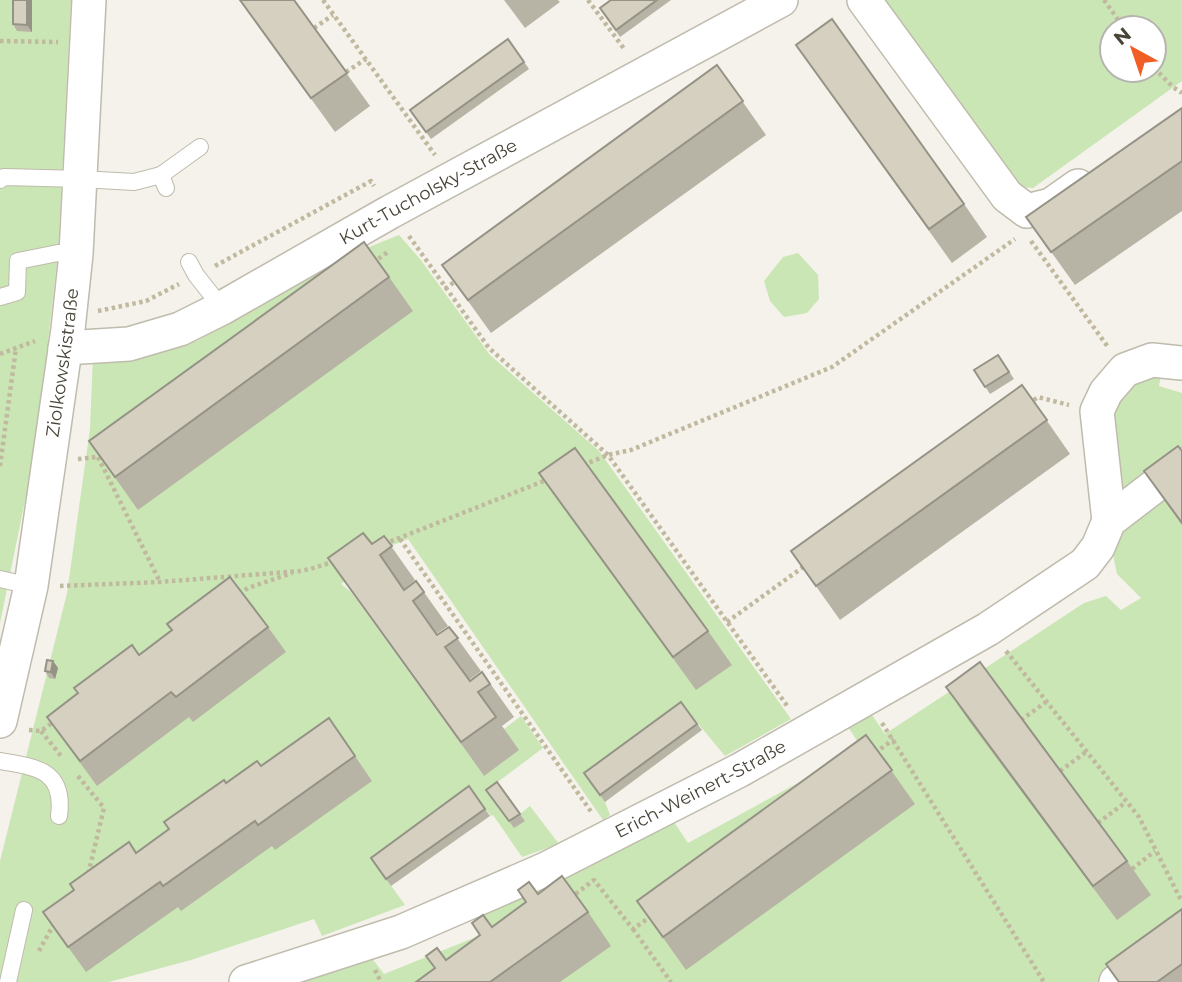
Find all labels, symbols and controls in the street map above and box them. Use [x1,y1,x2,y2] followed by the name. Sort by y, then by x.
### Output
[1098,14,1168,84] north arrow
[1109,23,1136,50] text: N
[335,134,521,250] street label: Kurt-Tucholsky-Straße
[42,287,83,439] street label: Ziolkowskistraße
[611,735,790,843] street label: Erich-Weinert-Straße

